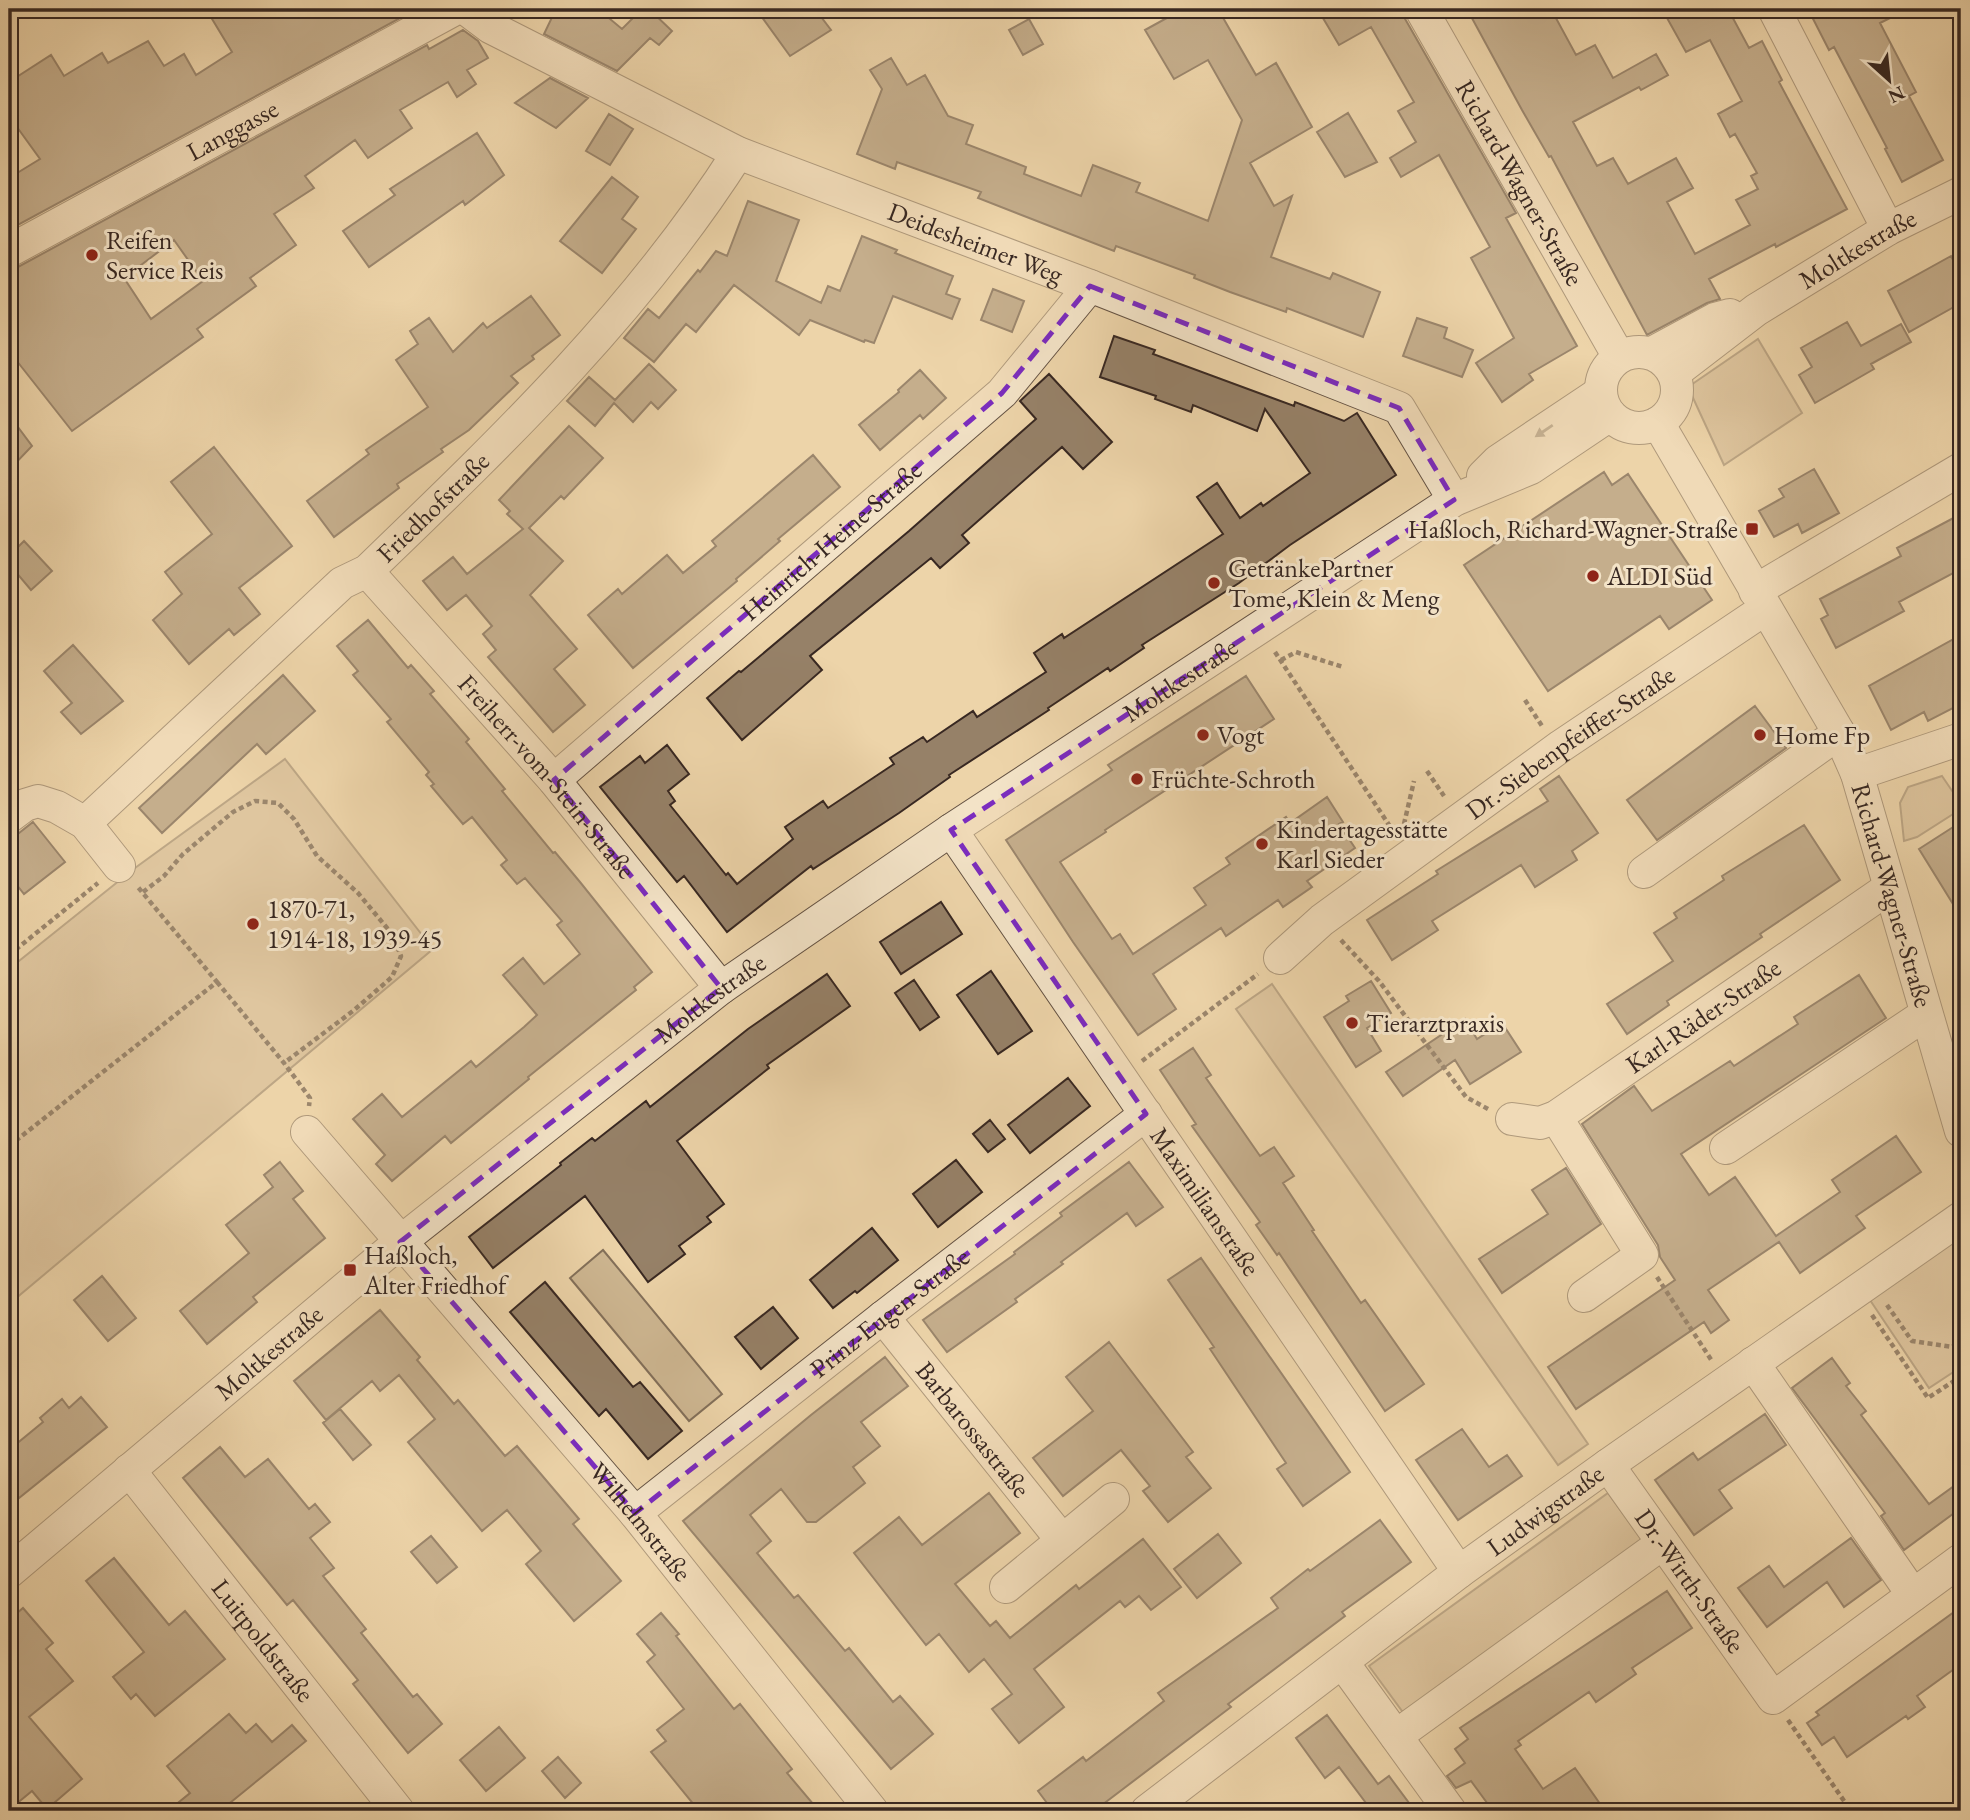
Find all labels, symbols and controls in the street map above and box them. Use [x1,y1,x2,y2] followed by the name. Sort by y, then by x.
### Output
[1854,46,1924,116] north arrow
[1448,74,1592,292] street label: Richard-Wagner-Straße
[1883,80,1909,110] text: N
[181,91,284,168] street label: Langgasse
[883,194,1068,291] street label: Deidesheimer Weg
[1792,201,1922,297] street label: Moltkestraße
[106,223,224,287] place label: Reifen Service Reis
[84,247,100,263] marker: Reifen Service Reis
[1534,424,1554,437] one-way arrow
[369,444,497,570] street label: Friedhofstraße
[733,453,929,628] street label: Heinrich-Heine-Straße
[1408,512,1738,546] place label: Haßloch, Richard-Wagner-Straße
[1744,521,1760,537] marker: Haßloch, Richard-Wagner-Straße
[1228,551,1440,615] place label: GetränkePartner Tome, Klein & Meng
[1606,559,1714,593] place label: ALDI Süd
[1585,568,1601,584] marker: ALDI Süd
[1206,575,1222,591] marker: GetränkePartner Tome, Klein & Meng
[1116,630,1244,730] street label: Moltkestraße
[1459,657,1681,827] street label: Dr.-Siebenpfeiffer-Straße
[450,667,643,885] street label: Freiherr-vom-Stein-Straße
[1217,718,1264,752] place label: Vogt
[1774,718,1870,752] place label: Home Fp
[1195,727,1211,743] marker: Vogt
[1752,727,1768,743] marker: Home Fp
[1151,762,1315,796] place label: Früchte-Schroth
[1129,771,1145,787] marker: Früchte-Schroth
[1844,779,1941,1011] street label: Richard-Wagner-Straße
[1276,812,1448,876] place label: Kindertagesstätte Karl Sieder
[1254,836,1270,852] marker: Kindertagesstätte Karl Sieder
[267,892,442,956] place label: 1870-71, 1914-18, 1939-45
[245,916,261,932] marker: 1870-71, 1914-18, 1939-45
[647,945,772,1051] street label: Moltkestraße
[1619,951,1787,1081] street label: Karl-Räder-Straße
[1366,1006,1504,1040] place label: Tierarztpraxis
[1344,1015,1360,1031] marker: Tierarztpraxis
[1142,1120,1268,1282] street label: Maximilianstraße
[363,1238,509,1302] place label: Haßloch, Alter Friedhof
[803,1240,976,1385] street label: Prinz-Eugen-Straße
[342,1262,358,1278] marker: Haßloch, Alter Friedhof
[208,1297,330,1408] street label: Moltkestraße
[908,1354,1038,1504] street label: Barbarossastraße
[582,1455,700,1588] street label: Wilhelmstraße
[1480,1457,1610,1564] street label: Ludwigstraße
[1627,1502,1753,1660] street label: Dr.-Wirth-Straße
[204,1572,322,1709] street label: Luitpoldstraße

